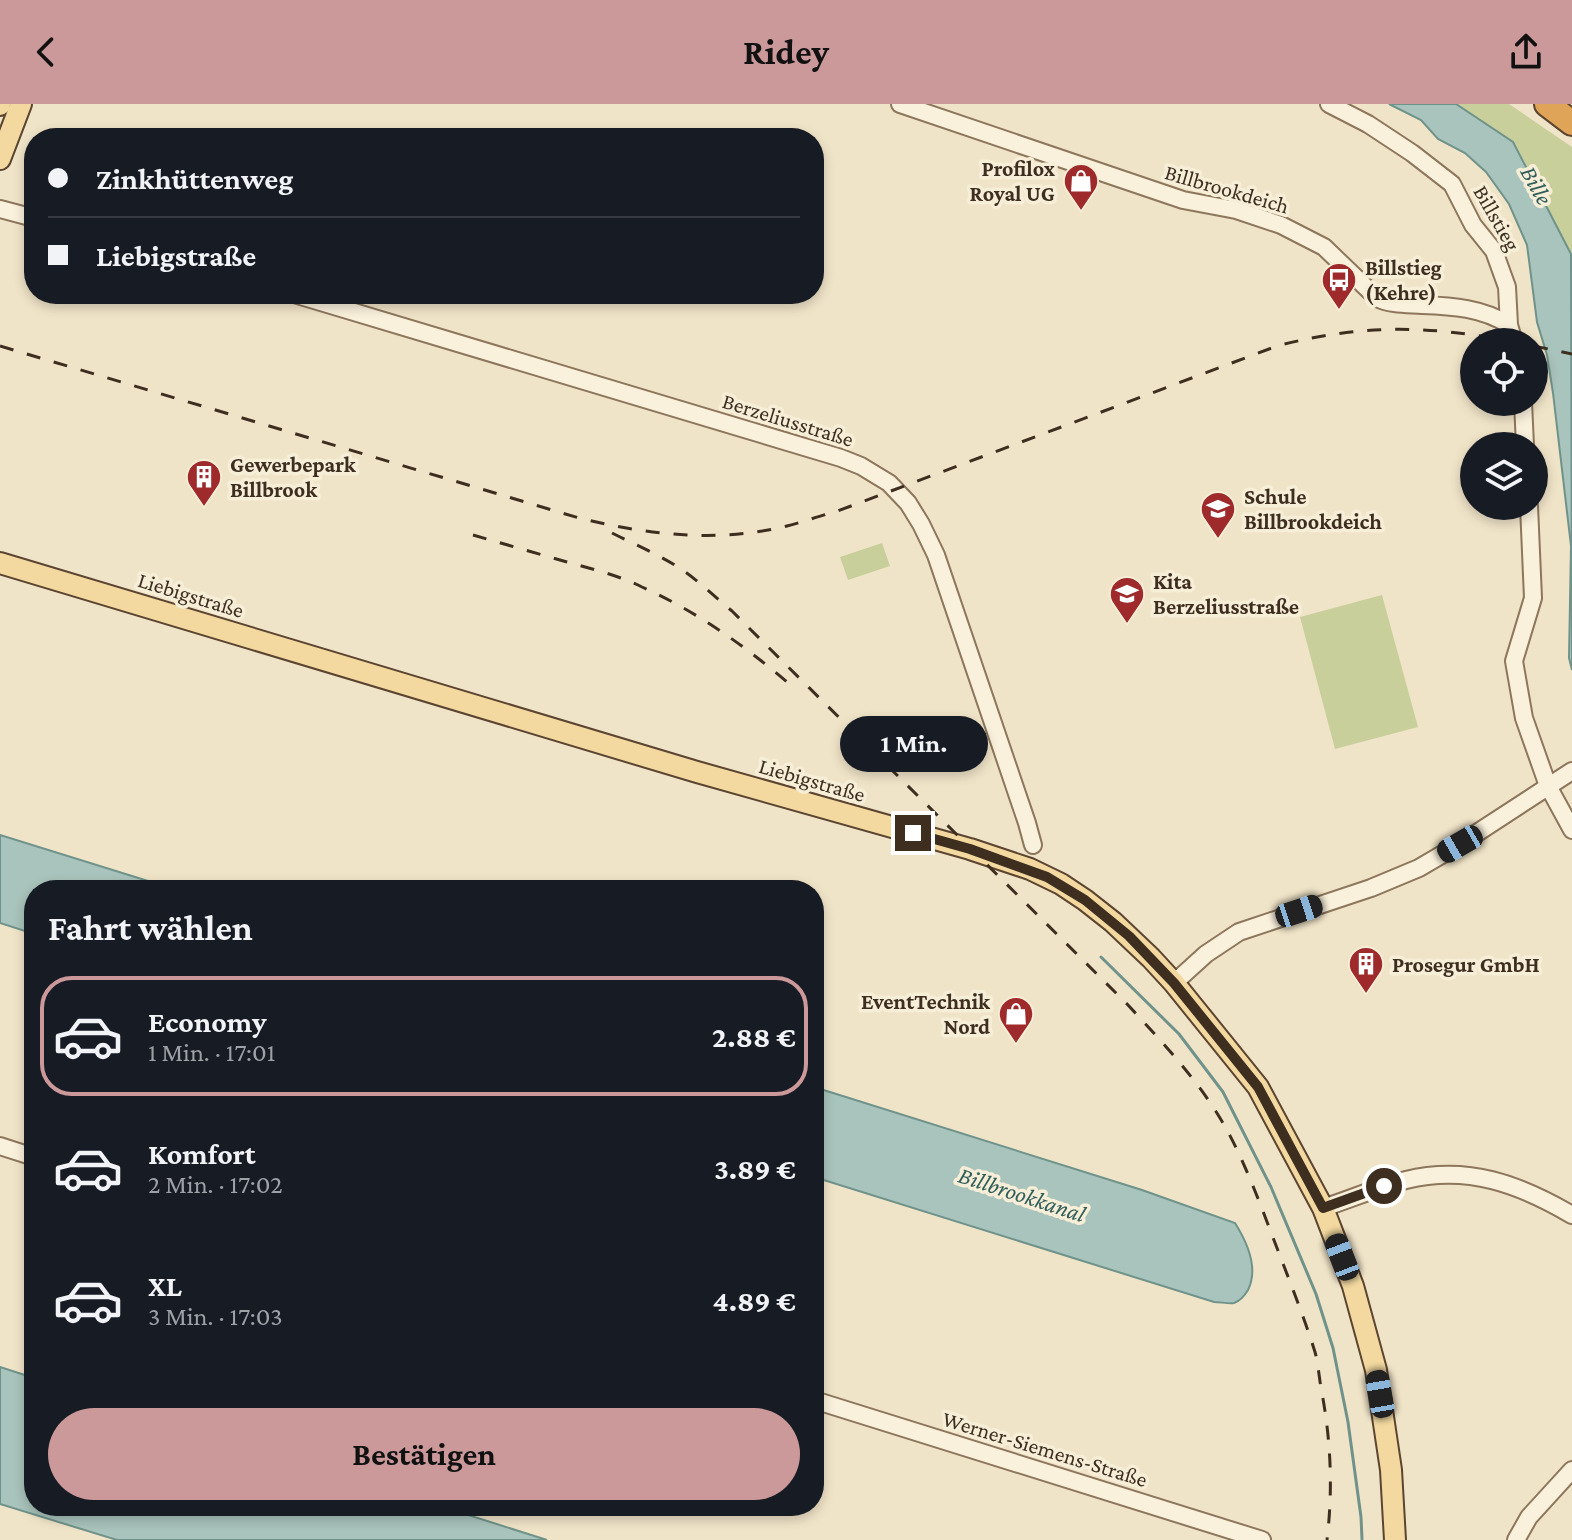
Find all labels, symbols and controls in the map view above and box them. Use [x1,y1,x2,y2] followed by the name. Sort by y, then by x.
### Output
[24,30,68,74] icon: back
[1504,30,1548,74] icon: share
[743,32,829,72] text: Ridey
[970,156,1056,206] place label: Profilox Royal UG
[1162,159,1292,219] street label: Billbrookdeich
[1515,161,1559,209] water label: Bille
[96,162,293,195] text: Zinkhüttenweg
[1062,162,1100,212] shop icon: Profilox Royal UG
[1468,181,1526,255] street label: Billstieg
[96,239,256,272] text: Liebigstraße
[1365,255,1442,306] place label: Billstieg (Kehre)
[1320,261,1358,311] bus stop icon: Billstieg (Kehre)
[1460,328,1548,520] map controls
[1460,328,1548,416] button: locate
[719,388,857,452] street label: Berzeliusstraße
[1460,432,1548,520] button: layers
[230,452,357,502] place label: Gewerbepark Billbrook
[185,458,223,508] building icon: Gewerbepark Billbrook
[1244,484,1382,534] place label: Schule Billbrookdeich
[1199,490,1237,540] school or university icon: Schule Billbrookdeich
[135,567,247,623] street label: Liebigstraße
[1153,569,1299,619] place label: Kita Berzeliusstraße
[1108,575,1146,625] school or university icon: Kita Berzeliusstraße
[839,717,987,773] callout: 1 Min.
[880,729,948,758] text: 1 Min.
[756,753,868,807] street label: Liebigstraße
[895,815,931,851] route end
[1433,822,1487,866] car
[1272,892,1326,930] car
[48,908,253,948] text: Fahrt wählen
[1347,945,1385,995] building icon: Prosegur GmbH
[1392,952,1540,977] place label: Prosegur GmbH
[861,989,991,1039] place label: EventTechnik Nord
[997,995,1035,1045] shop icon: EventTechnik Nord
[52,1000,124,1072] icon: car
[148,1005,267,1038] text: Economy
[712,1020,796,1053] text: 2.88 €
[148,1038,275,1067] text: 1 Min. · 17:01
[52,1132,124,1204] icon: car
[148,1137,256,1170] text: Komfort
[714,1152,796,1185] text: 3.89 €
[955,1161,1090,1228] water label: Billbrookkanal
[1366,1168,1402,1204] route start
[148,1170,283,1199] text: 2 Min. · 17:02
[1322,1230,1362,1284] car
[52,1264,124,1336] icon: car
[148,1269,182,1302] text: XL
[712,1284,796,1317] text: 4.89 €
[148,1302,282,1331] text: 3 Min. · 17:03
[1364,1368,1396,1420] car
[940,1406,1150,1492] street label: Werner-Siemens-Straße
[48,1408,800,1500] button: Bestätigen

